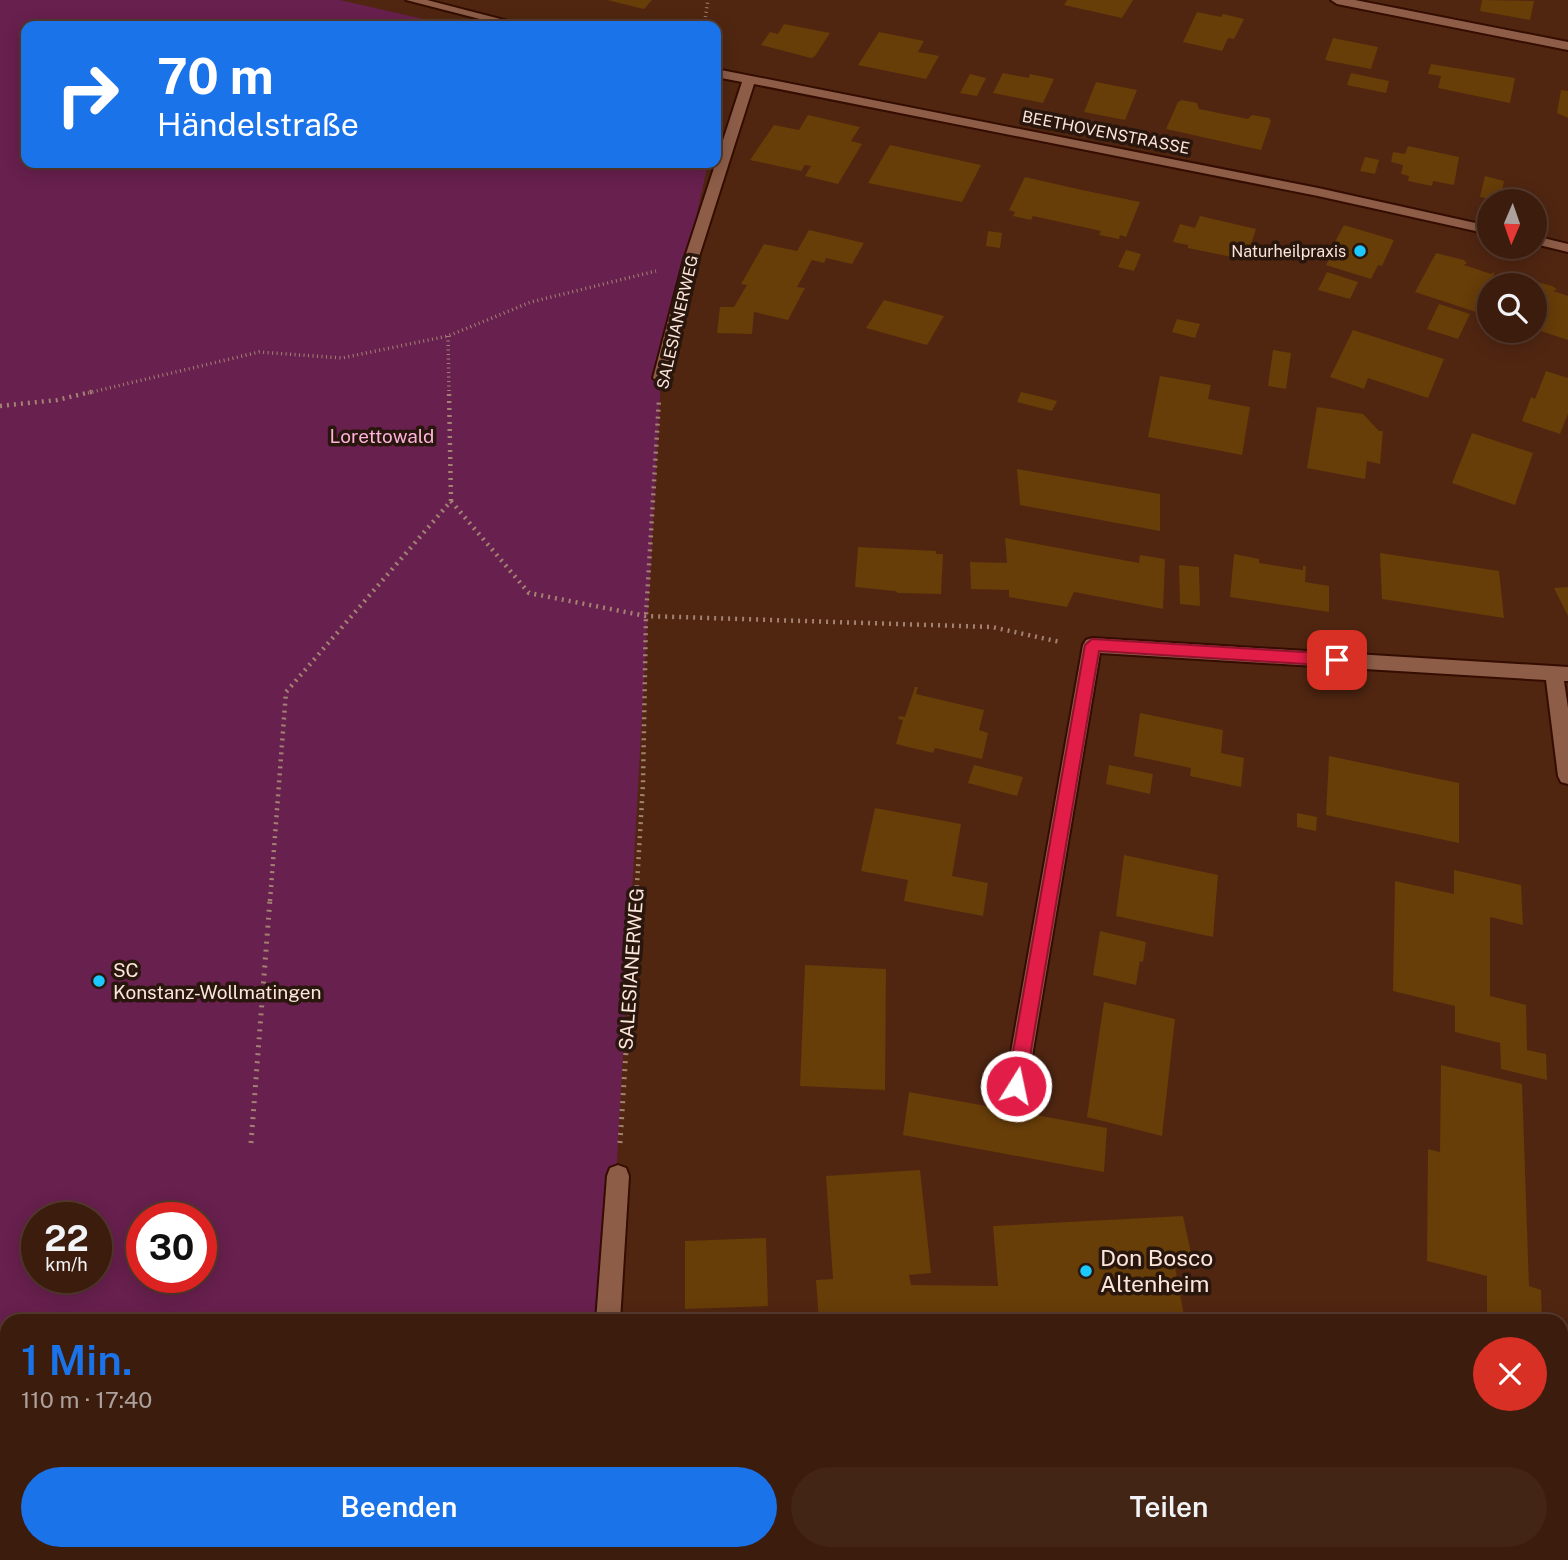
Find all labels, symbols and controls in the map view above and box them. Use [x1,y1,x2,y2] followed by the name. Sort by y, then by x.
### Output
[157,47,274,105] text: 70 m
[42,49,133,140] icon: right
[157,106,359,143] text: Händelstraße
[1020,107,1191,158] street label: BEETHOVENSTRASSE
[1477,189,1547,259] north arrow
[1477,189,1547,343] map controls
[1231,242,1346,261] place label: Naturheilpraxis
[1352,243,1368,259] marker: Naturheilpraxis
[653,253,702,391] street label: SALESIANERWEG
[1477,273,1547,343] button: search
[330,425,434,447] park label: Lorettowald
[1307,630,1367,690] pin
[1318,641,1356,679] icon: arrive
[614,887,648,1051] street label: SALESIANERWEG
[113,959,321,1003] place label: SC Konstanz-Wollmatingen
[91,973,107,989] marker: SC Konstanz-Wollmatingen
[979,1049,1053,1123] position arrow
[126,1202,217,1293] speed limit sign: 30
[44,1218,89,1259] text: 22
[1100,1244,1213,1297] place label: Don Bosco Altenheim
[45,1254,88,1275] text: km/h
[1078,1263,1094,1279] marker: Don Bosco Altenheim
[21,1335,132,1384] text: 1 Min.
[1473,1337,1547,1411] button: close
[21,1386,152,1413] text: 110 m · 17:40
[21,1467,777,1547] button: Beenden
[791,1467,1547,1547] button: Teilen

